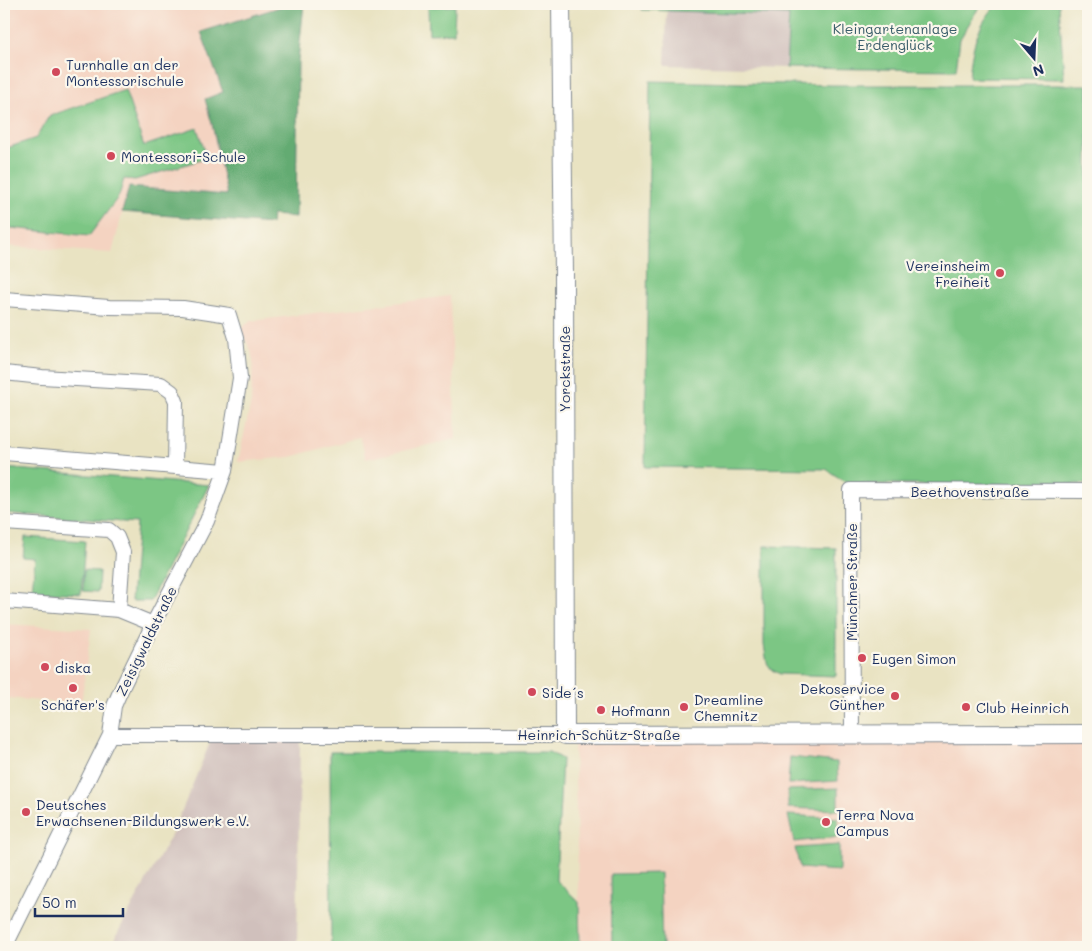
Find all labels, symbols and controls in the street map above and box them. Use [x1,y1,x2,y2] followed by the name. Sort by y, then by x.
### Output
[833,19,957,54] park label: Kleingartenanlage Erdenglück
[1010,32,1060,82] north arrow
[66,55,184,90] place label: Turnhalle an der Montessorischule
[1030,60,1047,81] text: N
[50,66,62,78] marker: Turnhalle an der Montessorischule
[121,147,246,166] place label: Montessori-Schule
[105,150,117,162] marker: Montessori-Schule
[906,256,990,291] place label: Vereinsheim Freiheit
[994,267,1006,279] marker: Vereinsheim Freiheit
[555,326,574,412] street label: Yorckstraße
[911,482,1029,501] street label: Beethovenstraße
[842,523,861,641] street label: Münchner Straße
[111,583,181,699] street label: Zeisigwaldstraße
[872,649,956,668] place label: Eugen Simon
[856,652,868,664] marker: Eugen Simon
[55,658,91,677] place label: diska
[39,661,51,673] marker: diska
[800,679,885,714] place label: Dekoservice Günther
[67,682,79,694] marker: Schäfer's
[542,683,584,702] place label: Side´s
[526,686,538,698] marker: Side´s
[694,690,763,725] place label: Dreamline Chemnitz
[889,690,901,702] marker: Dekoservice Günther
[41,695,105,714] place label: Schäfer's
[976,698,1069,717] place label: Club Heinrich
[611,701,670,720] place label: Hofmann
[678,701,690,713] marker: Dreamline Chemnitz
[960,701,972,713] marker: Club Heinrich
[595,704,607,716] marker: Hofmann
[518,725,680,744] street label: Heinrich-Schütz-Straße
[36,795,250,830] place label: Deutsches Erwachsenen-Bildungswerk e.V.
[836,805,914,840] place label: Terra Nova Campus
[20,806,32,818] marker: Deutsches Erwachsenen-Bildungswerk e.V.
[820,816,832,828] marker: Terra Nova Campus
[35,886,122,918] scale bar
[42,892,77,912] text: 50 m

